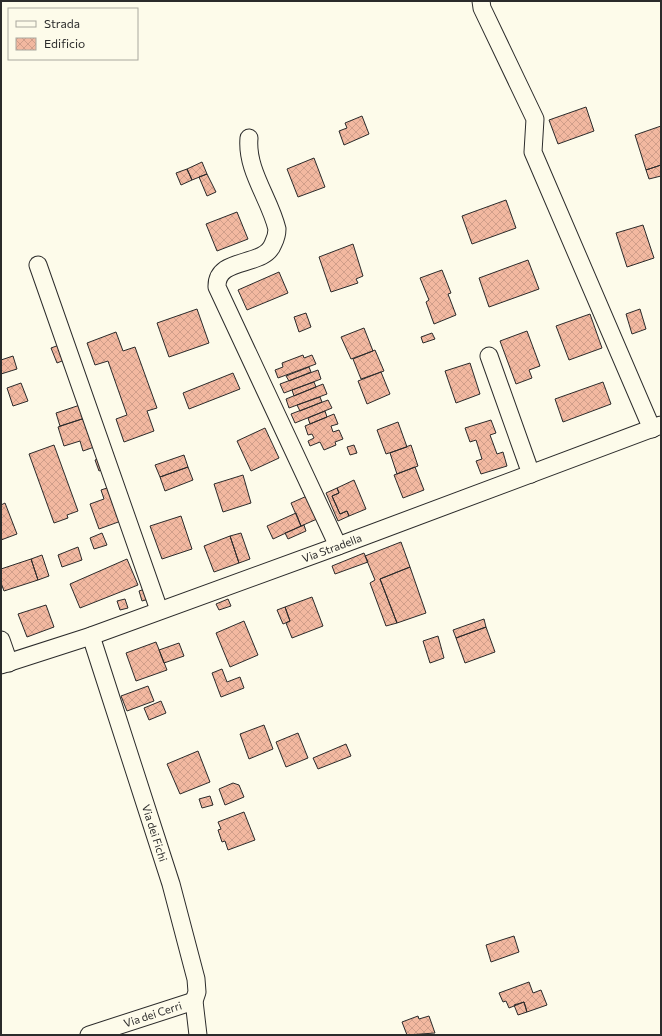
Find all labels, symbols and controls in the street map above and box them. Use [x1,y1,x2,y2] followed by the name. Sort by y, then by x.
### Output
[8,8,138,60] legend
[44,16,80,30] text: Strada
[44,36,85,50] text: Edificio
[300,531,363,565] street label: Via Stradella
[140,803,170,863] street label: Via dei Fichi
[122,998,183,1029] street label: Via dei Cerri

